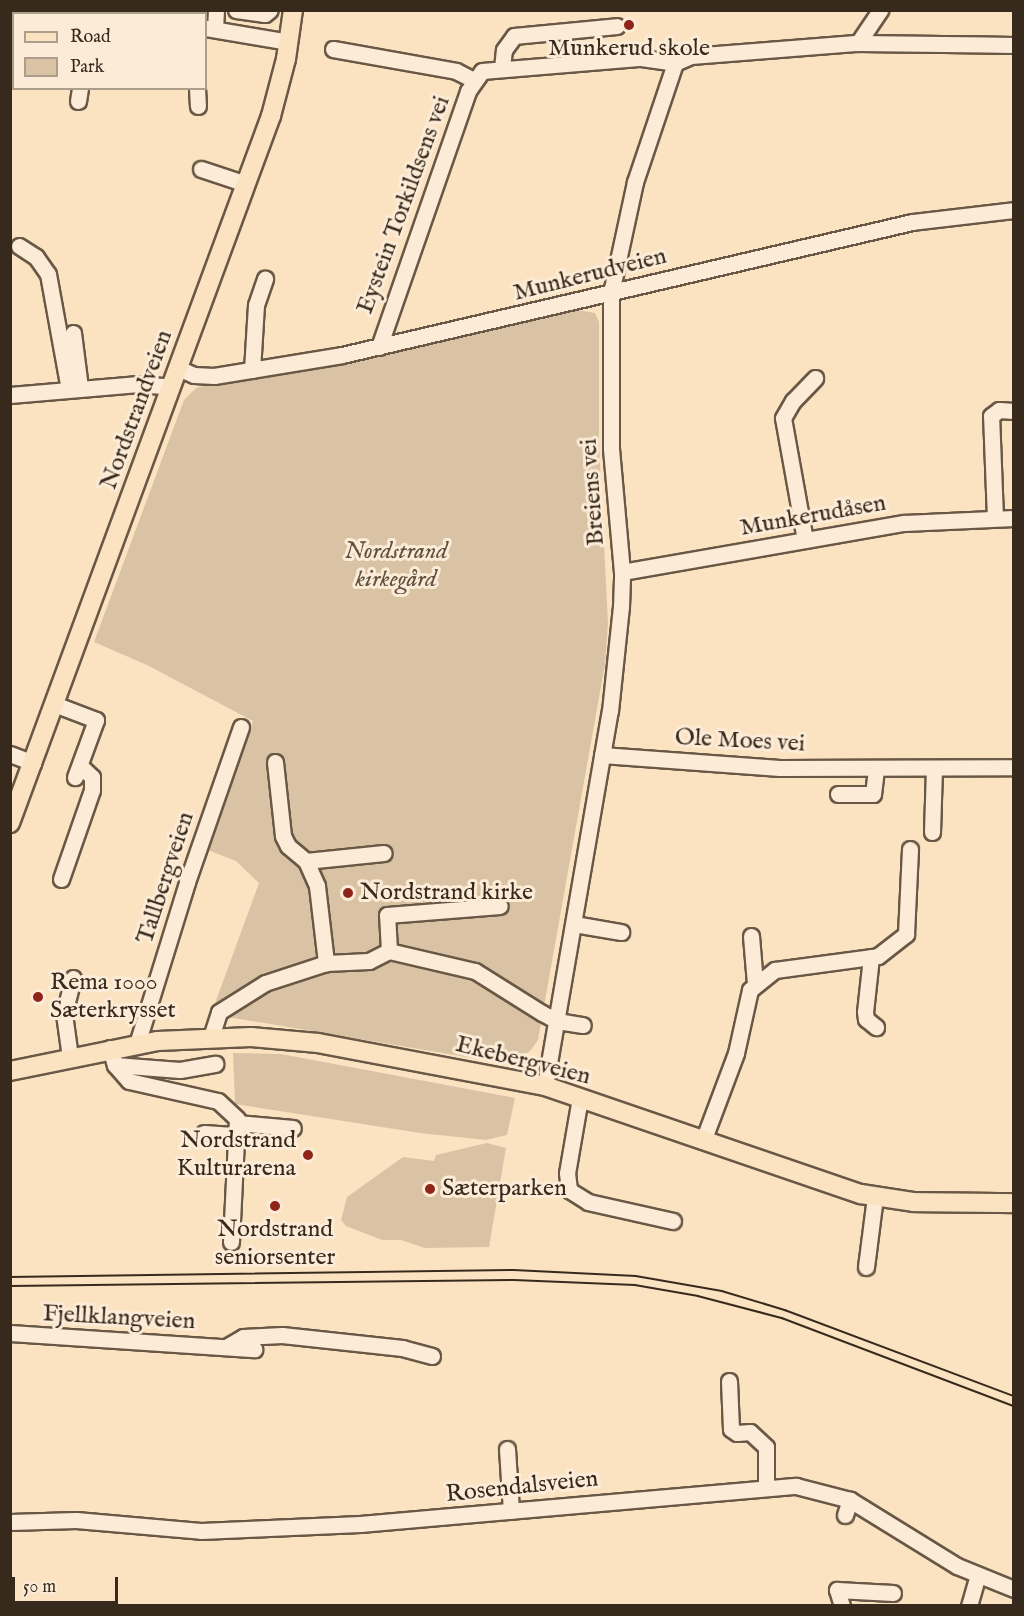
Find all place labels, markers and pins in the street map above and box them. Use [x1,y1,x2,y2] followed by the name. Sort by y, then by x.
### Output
[622,18,636,32] marker: Munkerud skole
[548,35,710,63] place label: Munkerud skole
[360,879,533,907] place label: Nordstrand kirke
[341,886,355,900] marker: Nordstrand kirke
[50,969,176,1025] place label: Rema 1000 Sæterkrysset
[31,990,45,1004] marker: Rema 1000 Sæterkrysset
[177,1127,296,1183] place label: Nordstrand Kulturarena
[301,1148,315,1162] marker: Nordstrand Kulturarena
[442,1175,567,1203] place label: Sæterparken
[423,1182,437,1196] marker: Sæterparken
[268,1199,282,1213] marker: Nordstrand seniorsenter
[215,1216,335,1272] place label: Nordstrand seniorsenter

